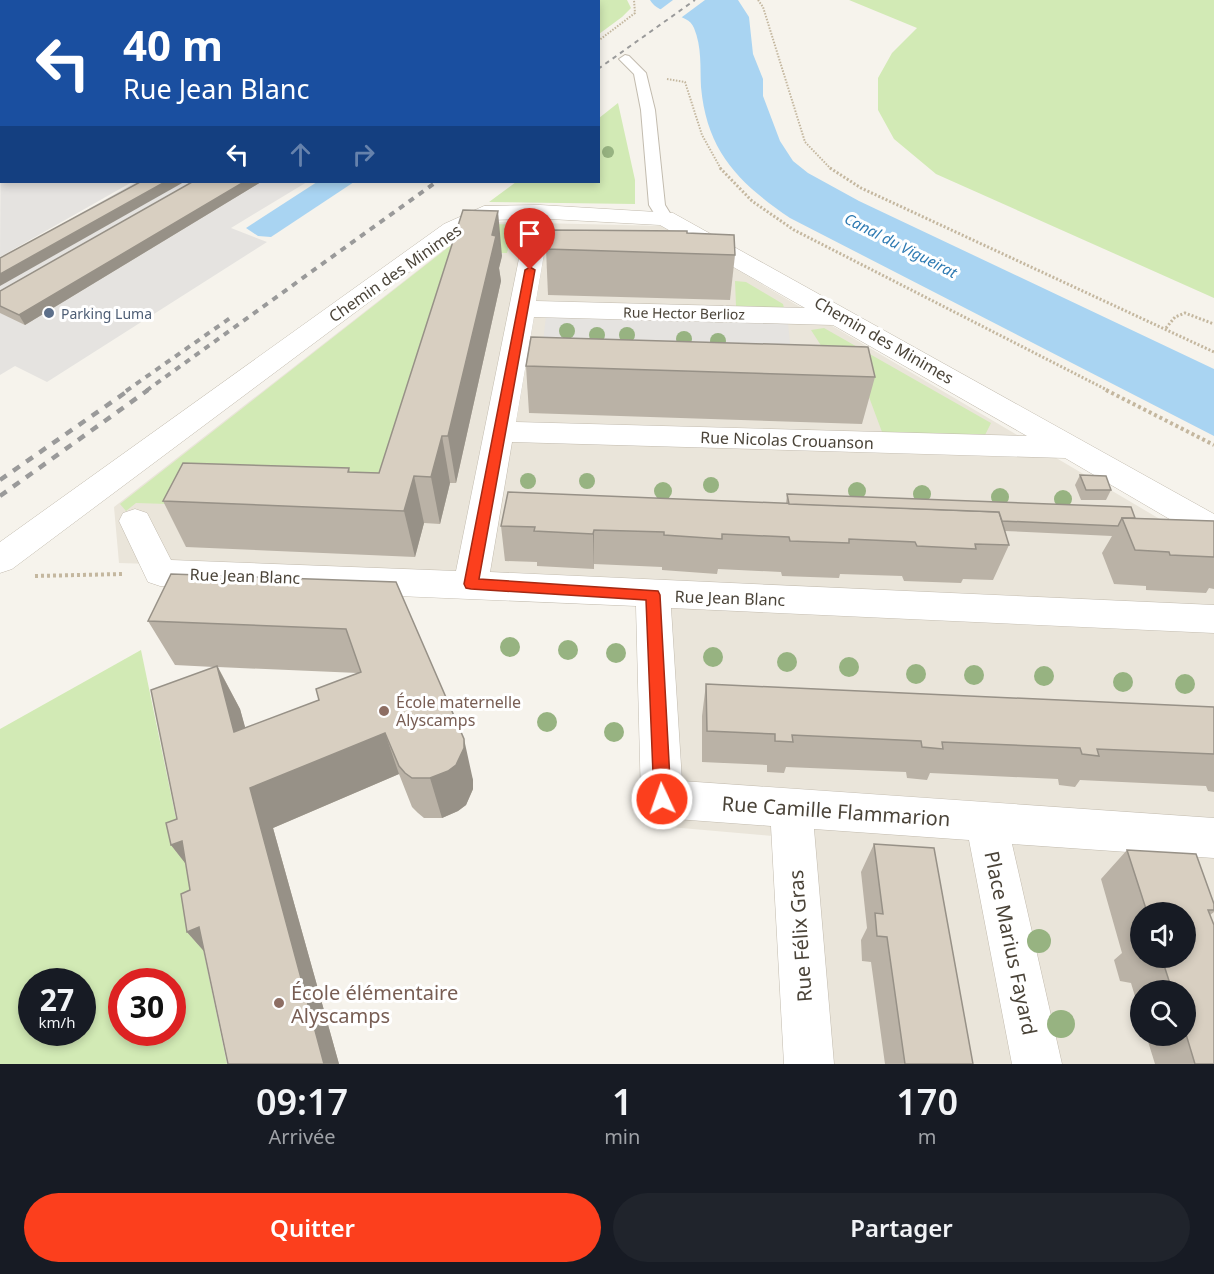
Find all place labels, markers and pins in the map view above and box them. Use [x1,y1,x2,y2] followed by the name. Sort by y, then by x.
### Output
[504,208,555,270] pin
[61,304,152,323] place label: Parking Luma
[42,306,56,320] marker: Parking Luma
[396,691,521,731] place label: École maternelle Alyscamps
[377,704,391,718] marker: École maternelle Alyscamps
[291,979,458,1029] place label: École élémentaire Alyscamps
[272,996,286,1010] marker: École élémentaire Alyscamps

